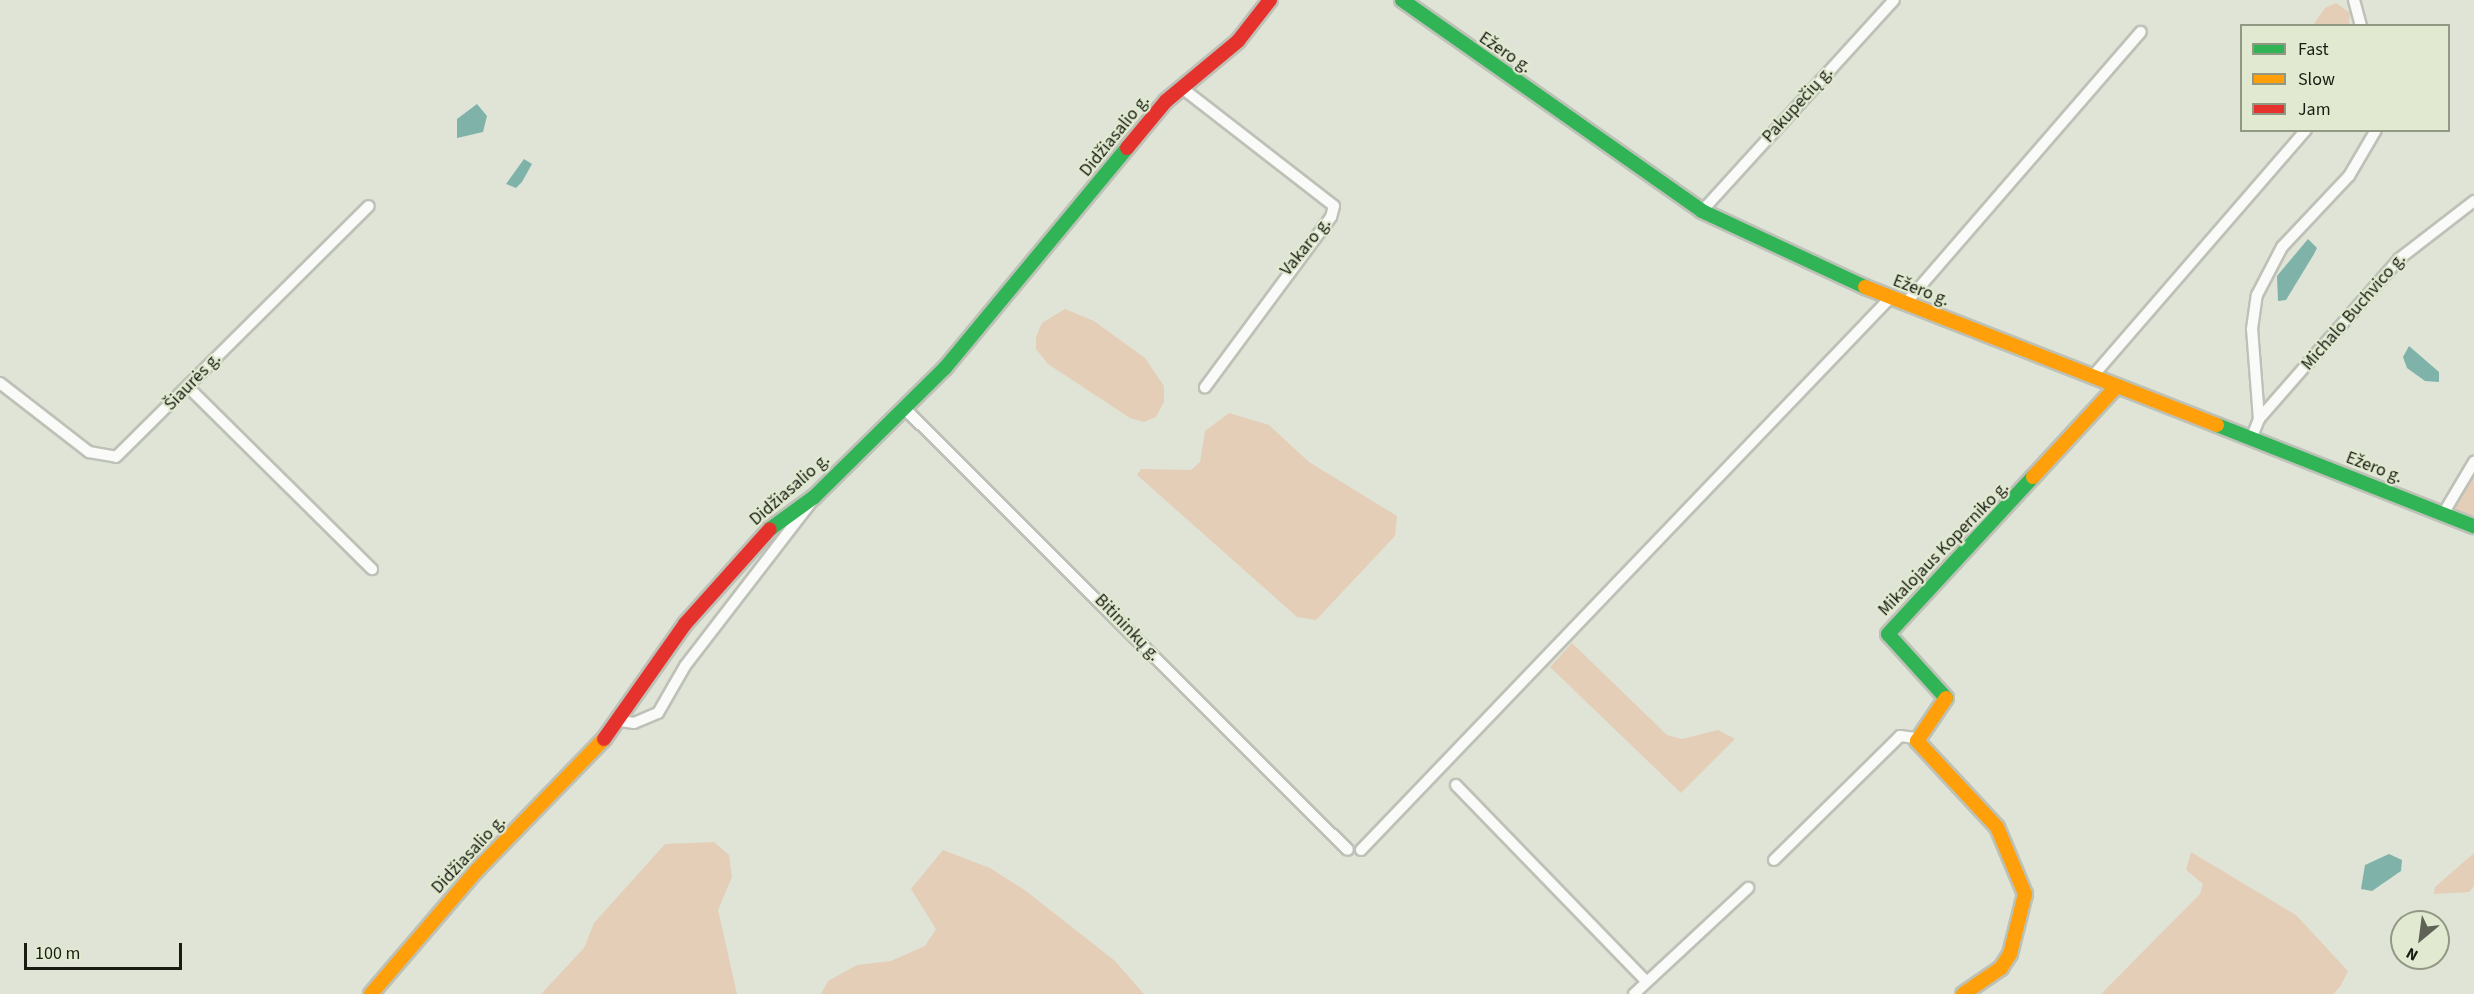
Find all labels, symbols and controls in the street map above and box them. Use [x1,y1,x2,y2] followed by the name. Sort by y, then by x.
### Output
[2240,24,2450,132] legend
[1475,28,1535,78] street label: Ežero g.
[2298,37,2329,62] text: Fast
[1758,62,1838,148] street label: Pakupečių g.
[2298,67,2335,92] text: Slow
[1075,91,1155,181] street label: Didžiasalio g.
[2298,97,2331,122] text: Jam
[1276,214,1336,280] street label: Vakaro g.
[2297,249,2411,375] street label: Michalo Buchvico g.
[1890,270,1952,312] street label: Ežero g.
[160,348,226,416] street label: Šiaurės g.
[2343,447,2405,489] street label: Ežero g.
[745,449,835,531] street label: Didžiasalio g.
[1874,477,2014,621] street label: Mikalojaus Koperniko g.
[1090,590,1164,666] street label: Bitininkų g.
[427,811,511,899] street label: Didžiasalio g.
[2390,910,2450,970] north arrow
[27,931,184,969] scale bar
[35,941,80,966] text: 100 m
[2402,942,2422,966] text: N

